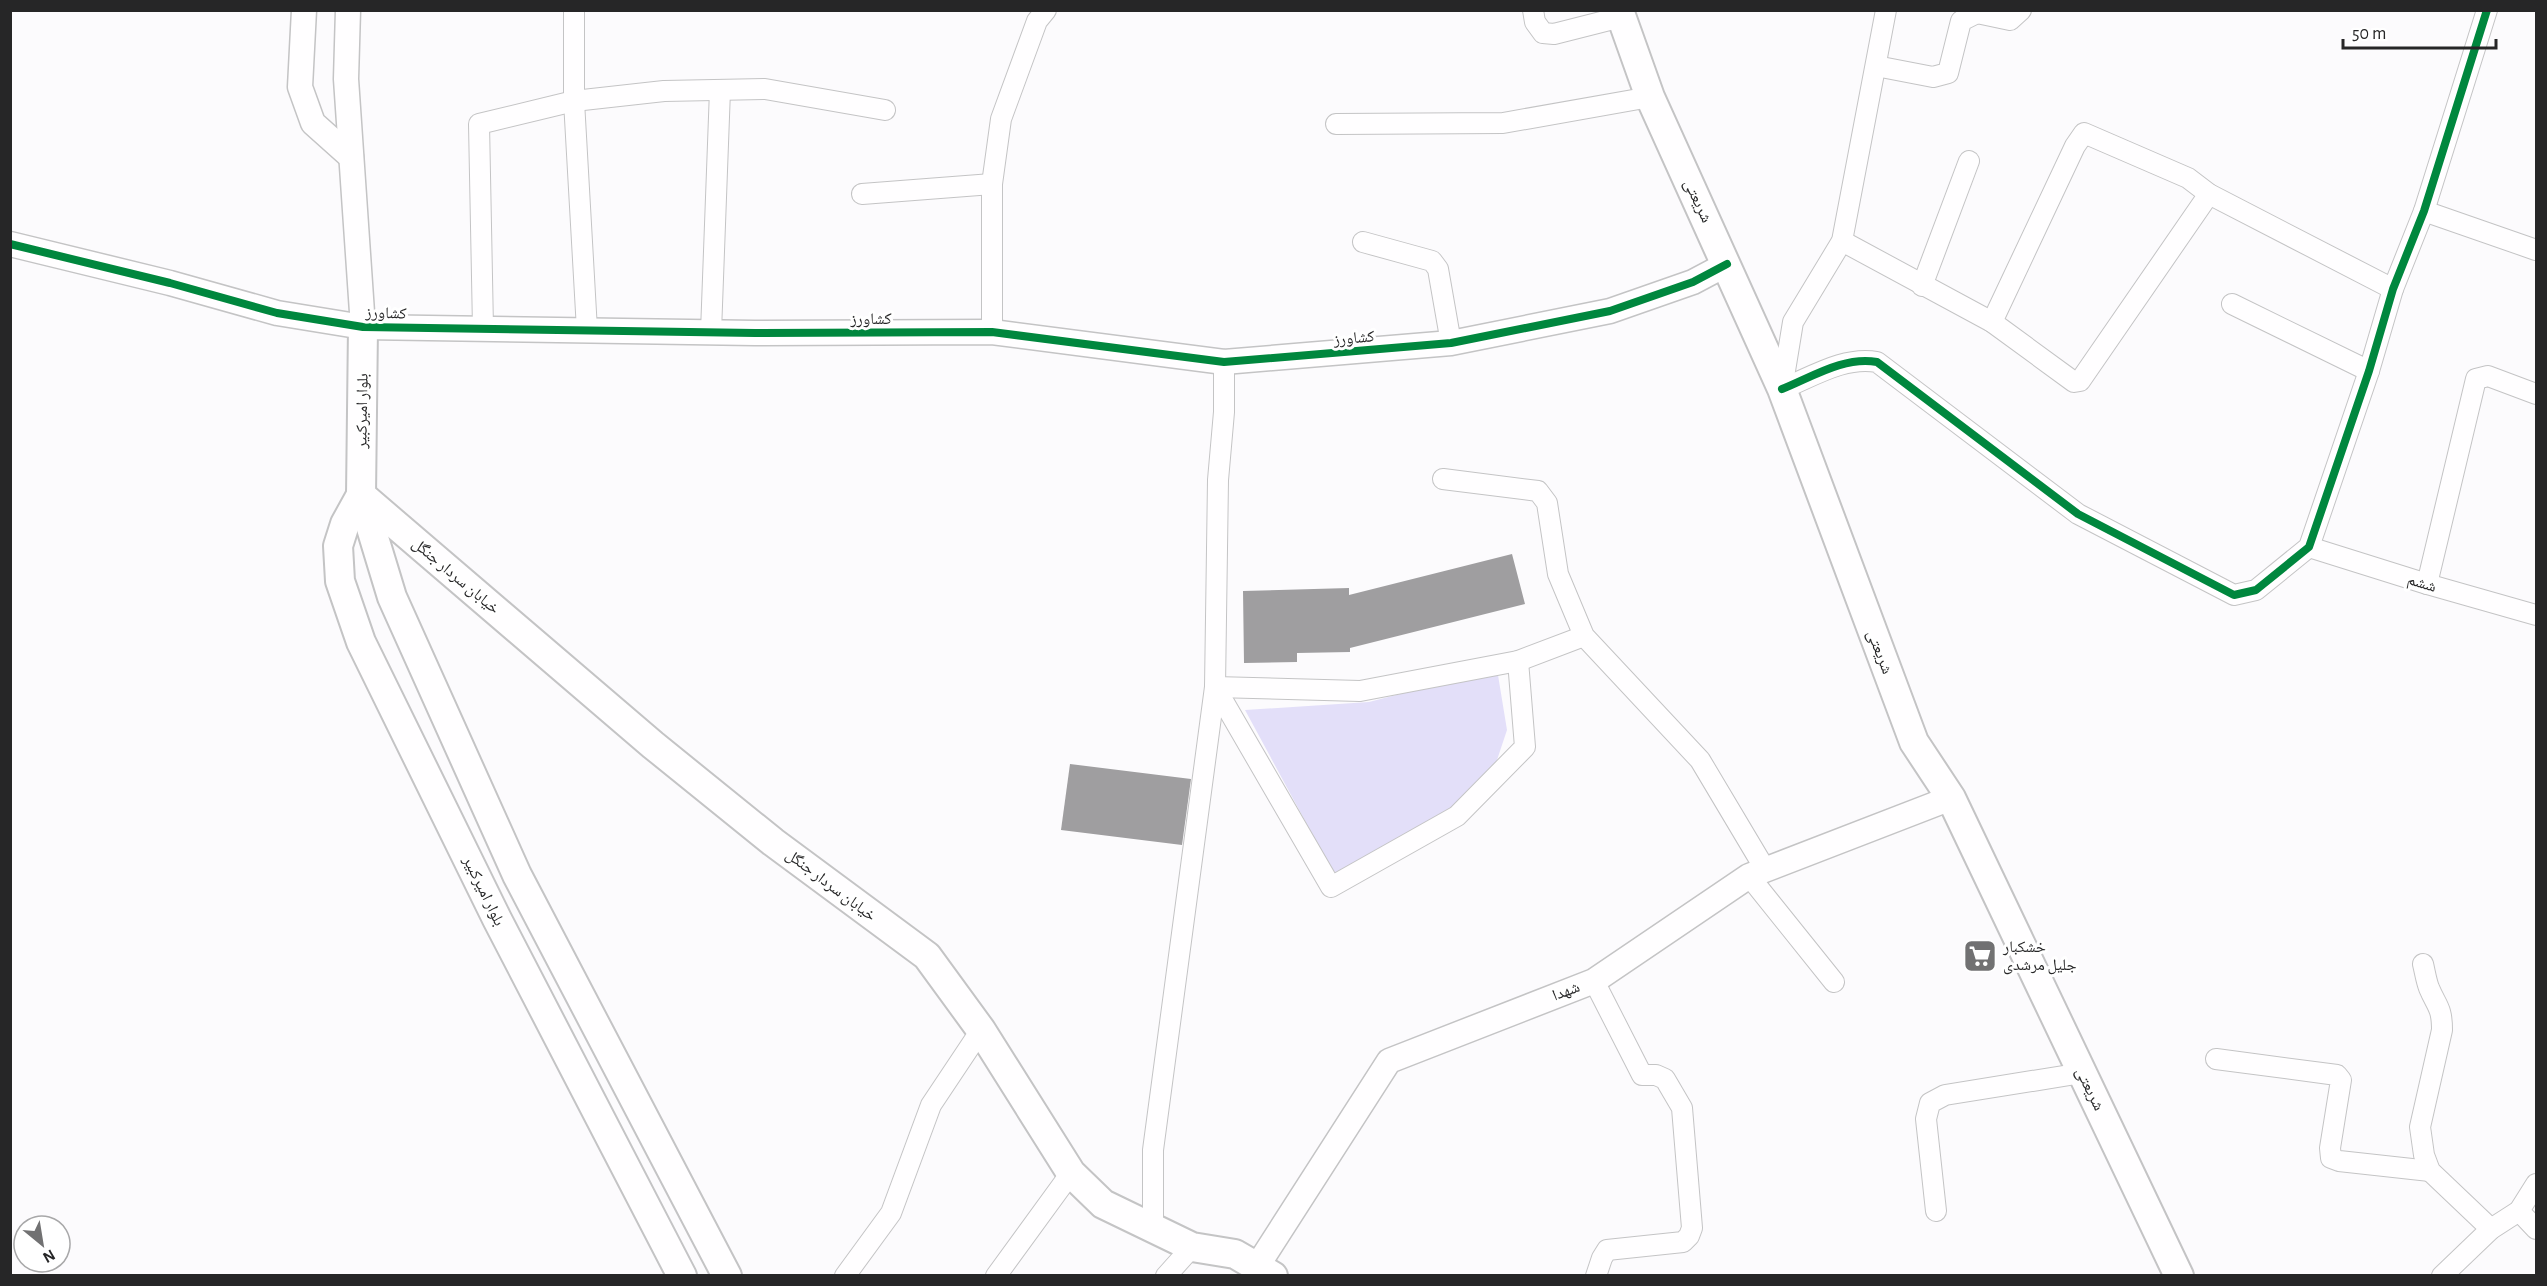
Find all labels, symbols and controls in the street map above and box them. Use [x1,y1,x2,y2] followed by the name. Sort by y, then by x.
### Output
[2343,12,2496,50] scale bar
[2352,25,2386,43] text: 50 m
[1679,177,1715,226] street label: شریعتی
[364,304,407,323] street label: کشاورز
[849,311,892,328] street label: کشاورز
[1332,328,1376,349] street label: کشاورز
[353,373,372,450] street label: بلوار امیرکبیر
[408,535,503,618] street label: خیابان سردار جنگل
[2405,571,2438,597] street label: ششم
[1862,628,1896,677] street label: شریعتی
[782,846,879,926] street label: خیابان سردار جنگل
[459,853,508,929] street label: بلوار امیرکبیر
[1962,938,1998,974] supermarket icon: خشکبار جلیل مرشدی
[2002,939,2077,975] place label: خشکبار جلیل مرشدی
[1550,979,1582,1004] street label: شهدا
[2071,1065,2107,1114] street label: شریعتی
[12,1214,72,1274] north arrow
[40,1246,58,1266] text: N

